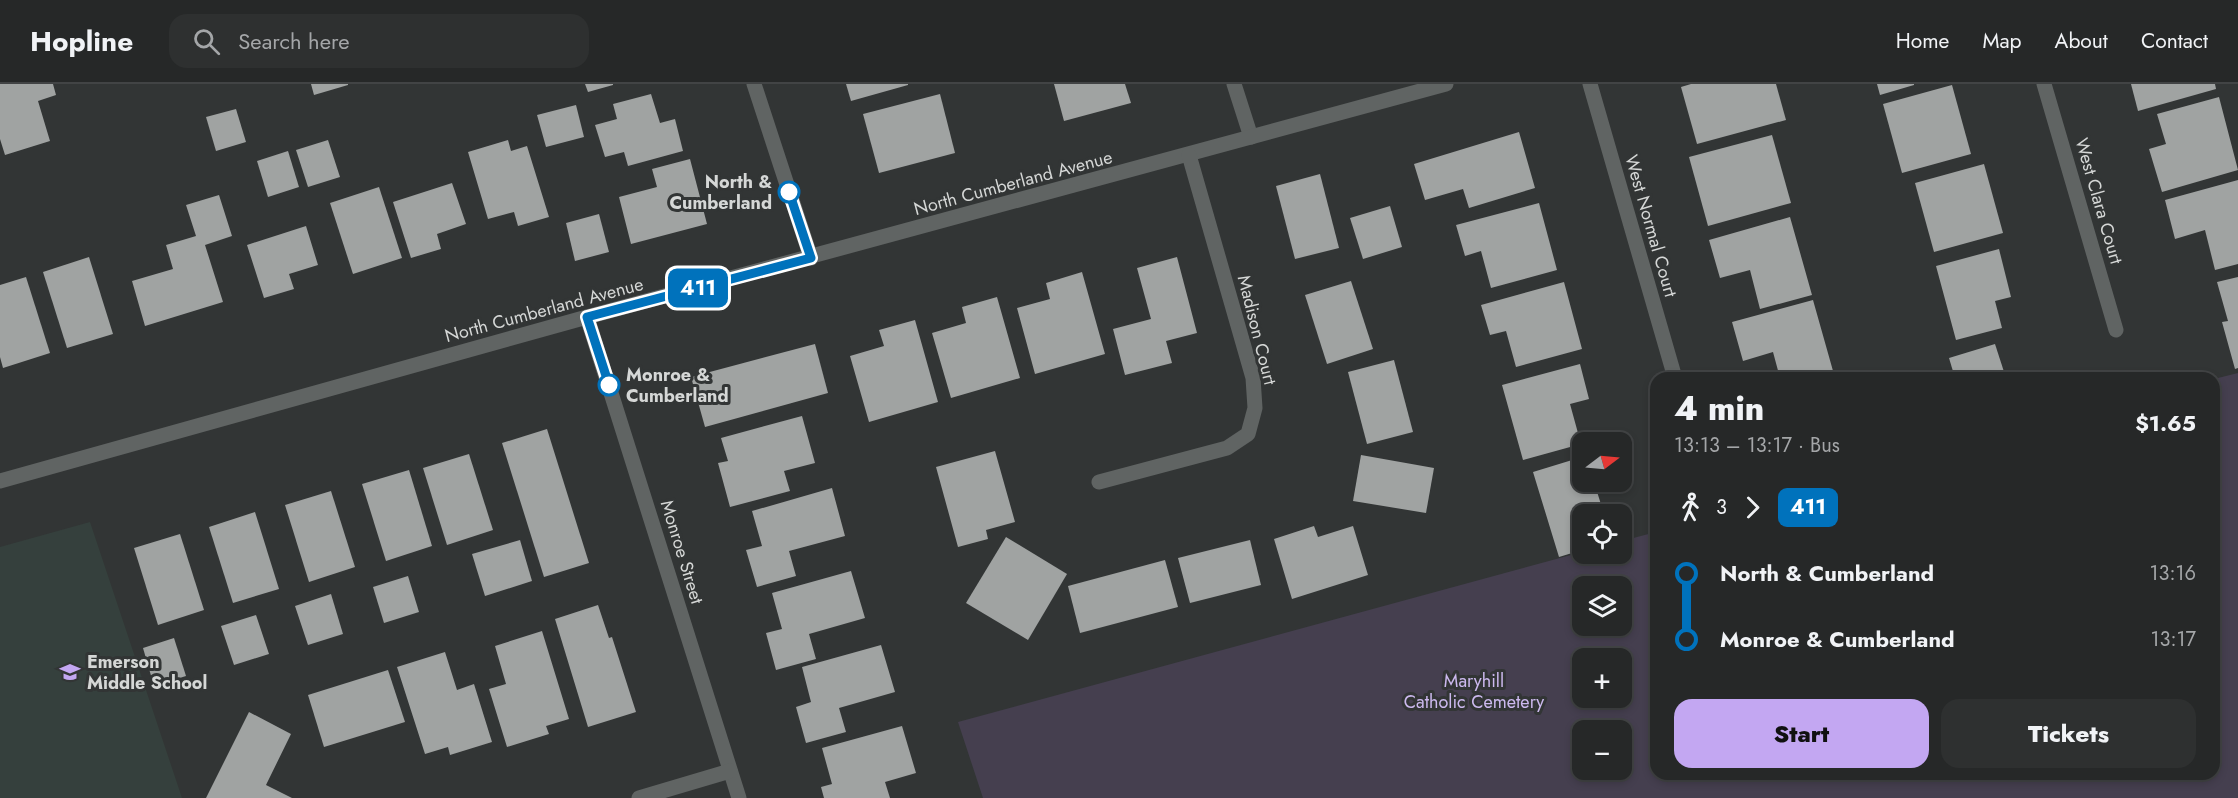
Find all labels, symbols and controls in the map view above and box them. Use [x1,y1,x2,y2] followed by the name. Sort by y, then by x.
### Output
[169,14,589,68] search box
[30,21,133,62] text: Hopline
[190,25,223,58] icon: search
[238,25,350,57] text: Search here
[1896,26,1949,56] text: Home
[1982,26,2022,56] text: Map
[2055,26,2108,56] text: About
[2141,26,2208,56] text: Contact
[2069,135,2130,268] street label: West Clara Court
[911,144,1115,222] street label: North Cumberland Avenue
[1618,152,1684,301] street label: West Normal Court
[669,169,772,216] place label: North & Cumberland
[778,181,800,203] marker: North & Cumberland
[664,268,732,308] line badge: 411
[442,271,646,349] street label: North Cumberland Avenue
[1231,272,1283,388] street label: Madison Court
[680,273,716,303] text: 411
[626,362,729,409] place label: Monroe & Cumberland
[598,374,620,396] marker: Monroe & Cumberland
[1674,385,1764,432] text: 4 min
[2135,407,2196,439] text: $1.65
[1674,431,1840,460] text: 13:13 – 13:17 · Bus
[1572,432,1632,492] north arrow
[1572,432,1632,780] map controls
[1674,491,1707,524] icon: walk
[1736,491,1769,524] icon: forward
[1790,492,1826,522] text: 411
[1716,493,1727,522] text: 3
[654,497,710,608] street label: Monroe Street
[1572,504,1632,564] button: locate
[1720,557,1934,589] text: North & Cumberland
[2150,559,2196,588] text: 13:16
[1572,576,1632,636] button: layers
[1720,623,1955,655] text: Monroe & Cumberland
[2151,625,2196,654] text: 13:17
[1572,648,1632,708] button: +
[87,649,207,696] place label: Emerson Middle School
[58,660,82,684] school or university icon: Emerson Middle School
[1404,668,1544,715] park label: Maryhill Catholic Cemetery
[1674,699,1929,768] button: Start
[1941,699,2196,768] button: Tickets
[1572,720,1632,780] button: −

